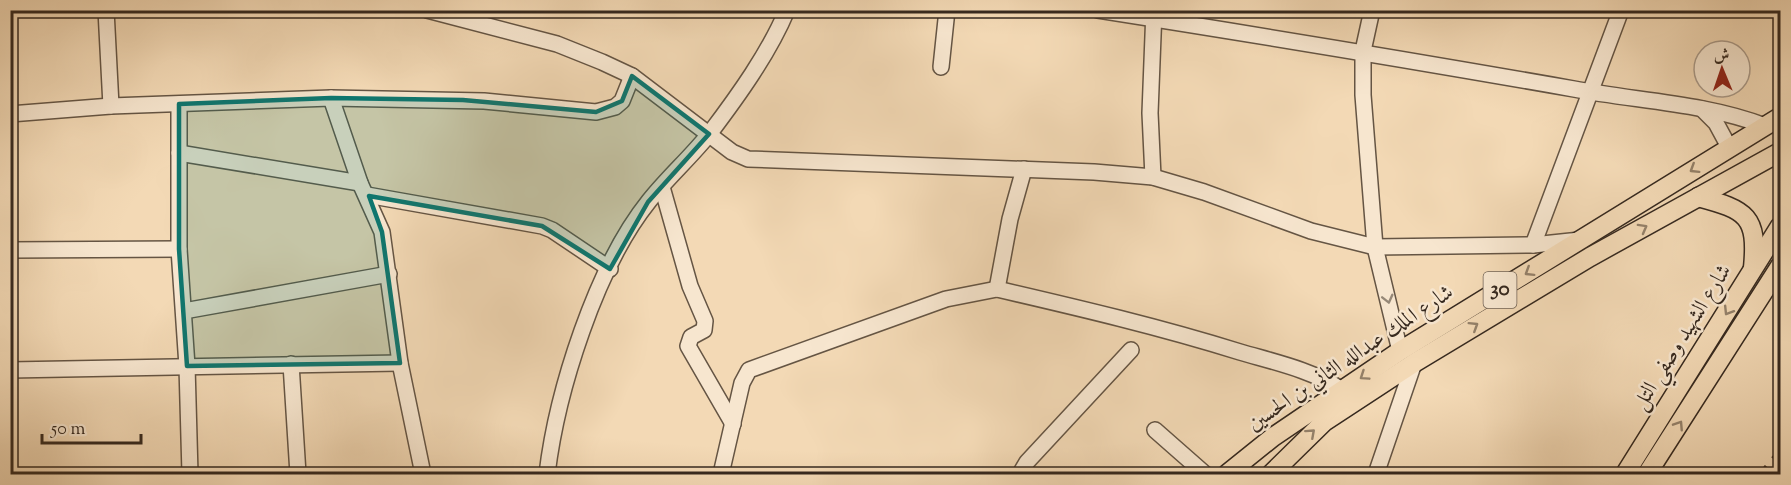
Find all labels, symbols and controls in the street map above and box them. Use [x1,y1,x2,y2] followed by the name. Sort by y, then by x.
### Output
[1692,39,1752,99] north arrow
[1713,45,1730,68] text: ش
[1690,162,1701,173] one-way arrow
[1637,224,1647,235] one-way arrow
[1625,259,1744,420] street label: شارع الشهيد وصفي التل
[1525,265,1535,277] one-way arrow
[1484,272,1516,308] road number: 30
[1241,278,1461,440] street label: شارع الملك عبدالله الثاني بن الحسين
[1380,294,1393,304] one-way arrow
[1724,305,1736,315] one-way arrow
[1468,321,1478,333] one-way arrow
[1359,368,1370,379] one-way arrow
[42,407,141,445] scale bar
[50,417,86,443] text: 50 m
[1671,421,1683,431] one-way arrow
[1305,429,1315,440] one-way arrow

